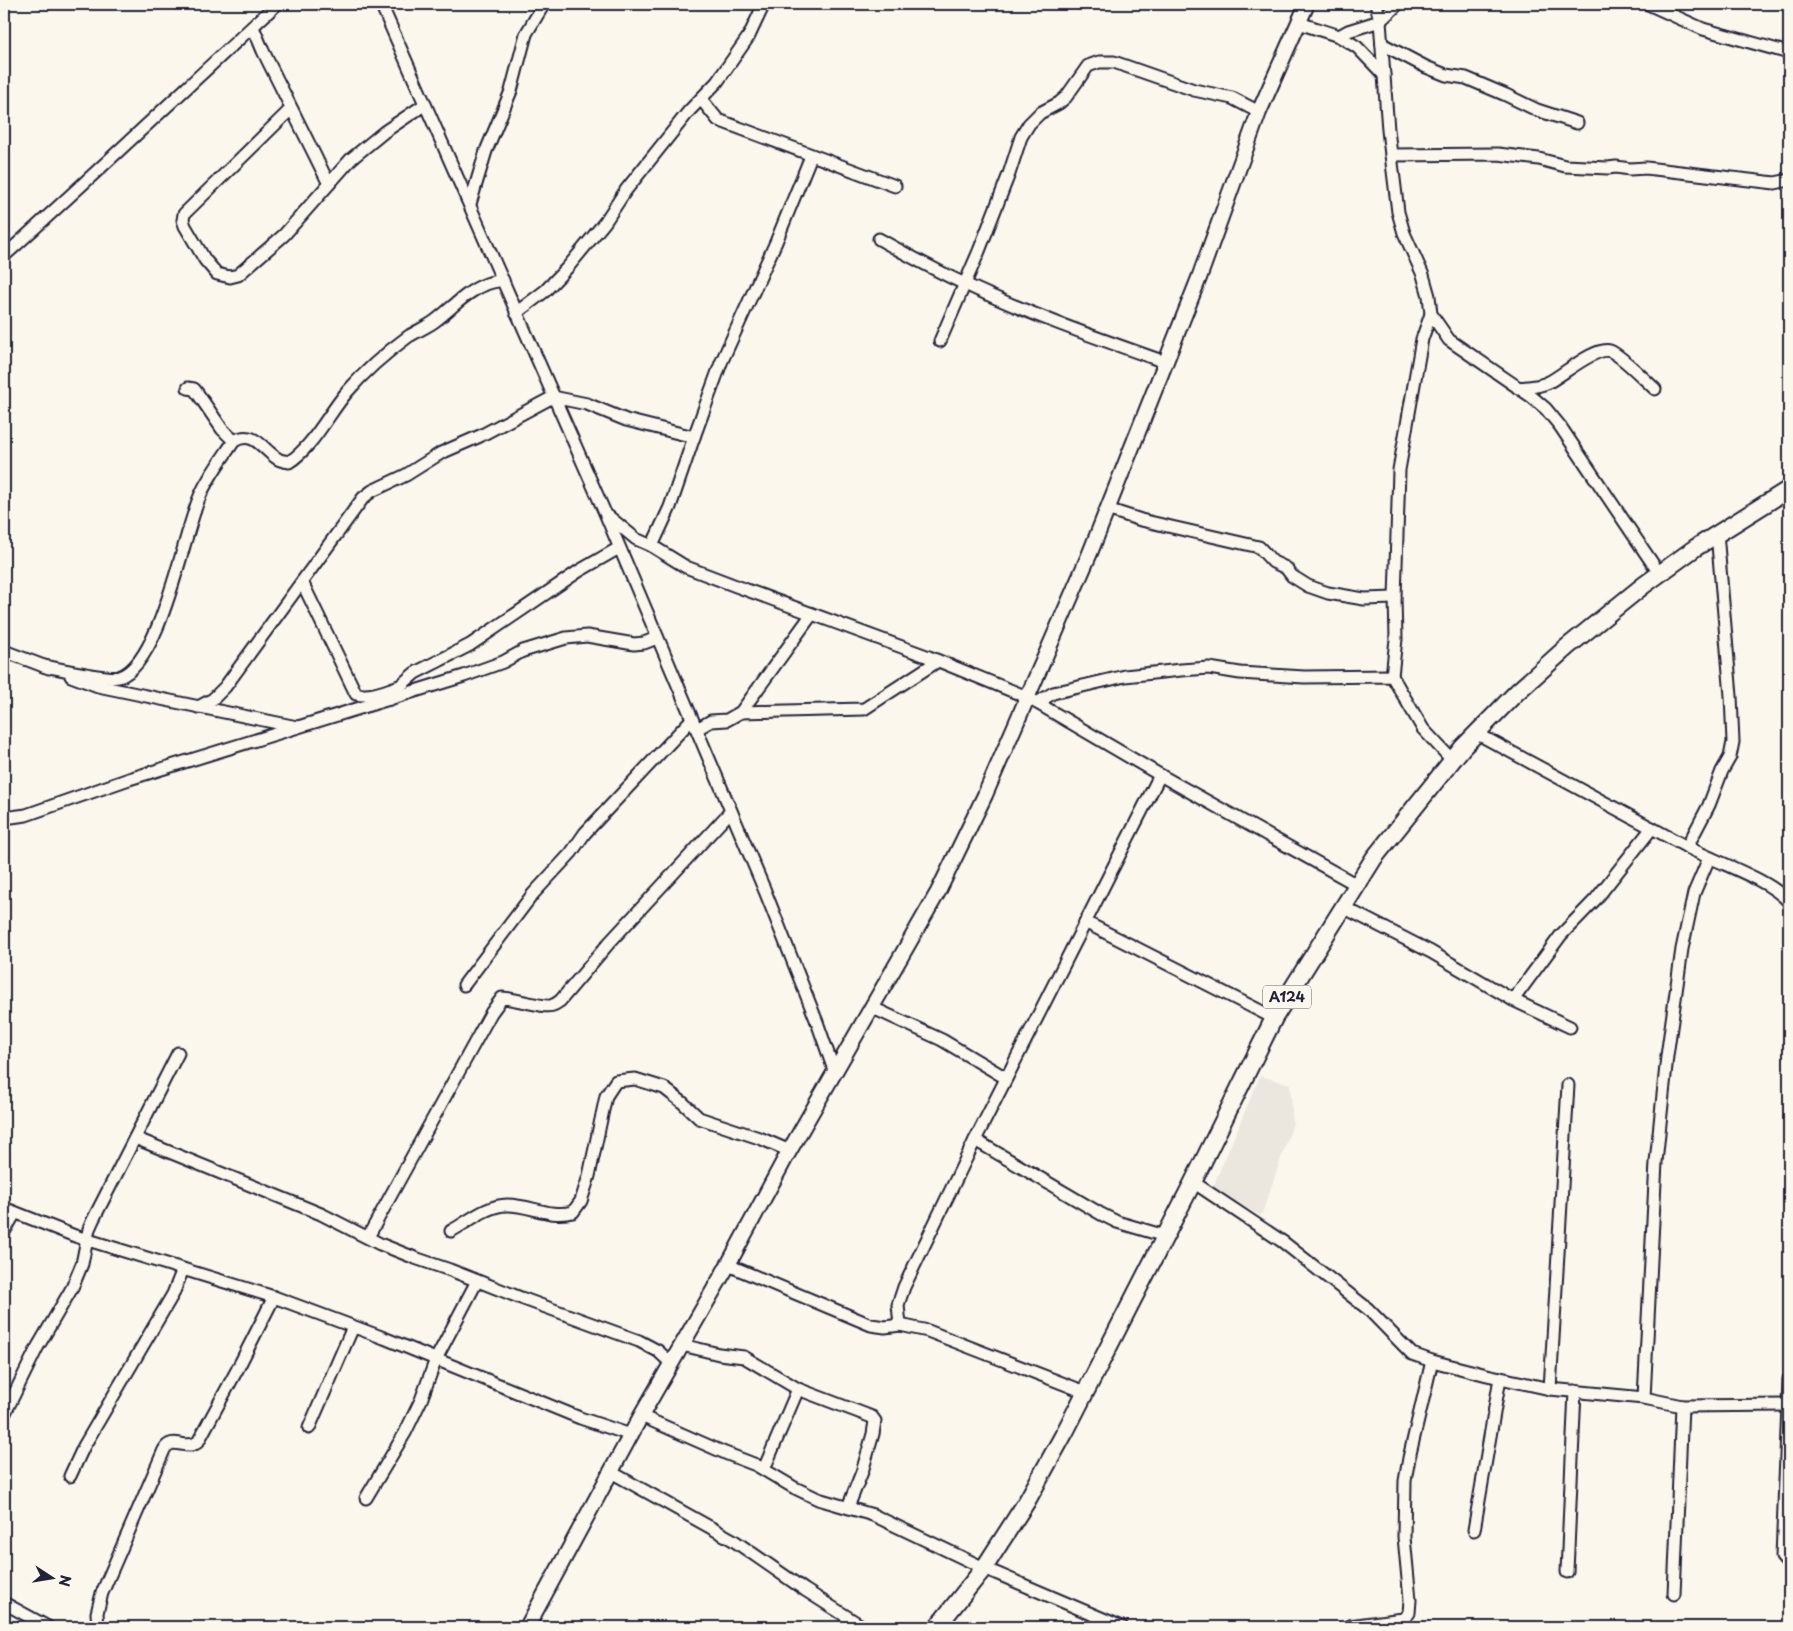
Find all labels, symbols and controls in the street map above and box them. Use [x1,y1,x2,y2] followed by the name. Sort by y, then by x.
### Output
[1263,986,1311,1009] road number: A124
[28,1554,78,1604] north arrow
[54,1573,77,1588] text: N

